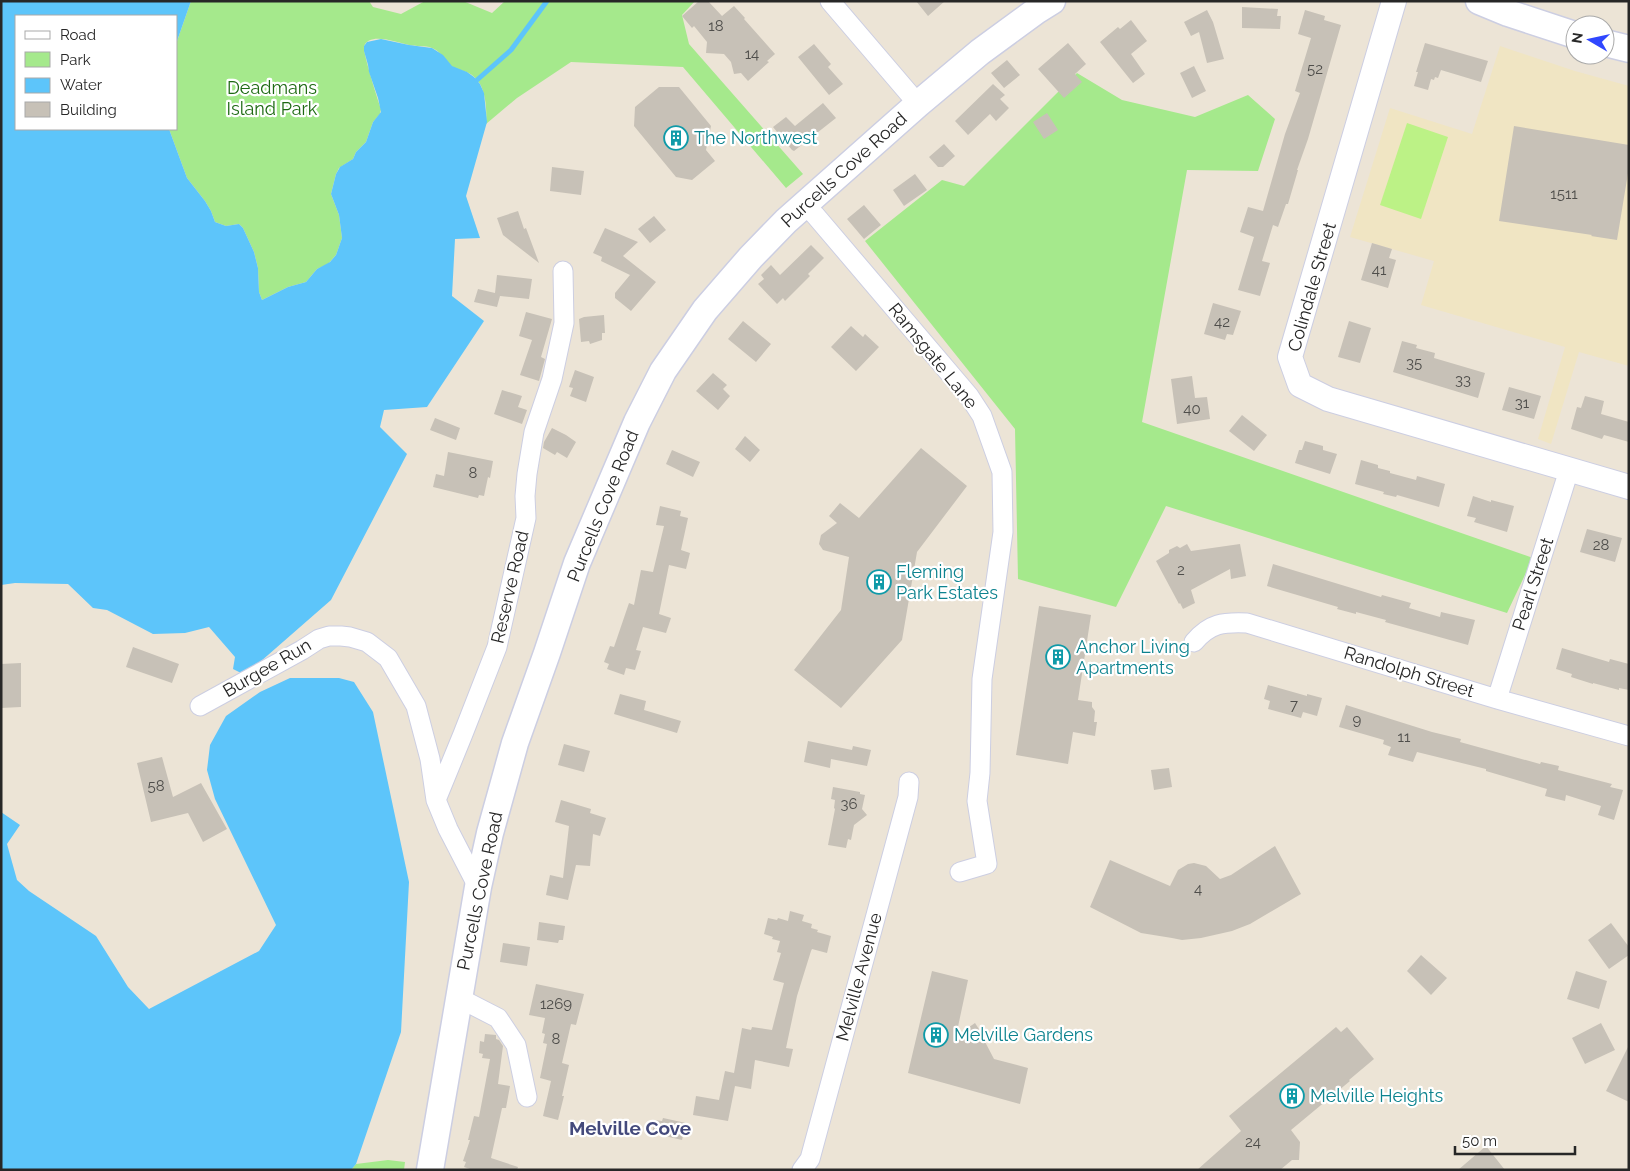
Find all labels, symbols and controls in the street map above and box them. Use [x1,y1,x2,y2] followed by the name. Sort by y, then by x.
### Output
[15,15,178,130] legend
[1565,15,1615,65] north arrow
[708,17,724,35] house number: 18
[60,26,96,44] text: Road
[1568,31,1586,44] text: N
[745,45,759,63] house number: 14
[60,51,91,69] text: Park
[1307,60,1323,78] house number: 52
[60,76,103,94] text: Water
[227,77,318,119] park label: Deadmans Island Park
[60,101,117,119] text: Building
[777,108,911,232] street label: Purcells Cove Road
[663,125,689,151] building icon: The Northwest
[694,127,817,148] place label: The Northwest
[1550,185,1578,203] house number: 1511
[1283,220,1340,354] street label: Colindale Street
[1372,261,1387,279] house number: 41
[884,299,983,413] street label: Ramsgate Lane
[1214,313,1230,331] house number: 42
[1406,354,1422,372] house number: 35
[1455,371,1471,389] house number: 33
[1515,394,1530,412] house number: 31
[1183,400,1201,418] house number: 40
[563,427,643,585] street label: Purcells Cove Road
[469,464,478,482] house number: 8
[486,528,533,645] street label: Reserve Road
[1508,535,1557,633] street label: Pearl Street
[1593,536,1609,554] house number: 28
[896,561,998,603] place label: Fleming Park Estates
[1177,561,1185,579] house number: 2
[866,569,892,595] building icon: Fleming Park Estates
[219,634,315,701] street label: Burgee Run
[1076,636,1190,678] place label: Anchor Living Apartments
[1342,642,1477,701] street label: Randolph Street
[1045,644,1071,670] building icon: Anchor Living Apartments
[1290,696,1298,714] house number: 7
[1353,711,1362,729] house number: 9
[1398,728,1411,746] house number: 11
[147,777,165,795] house number: 58
[840,795,858,813] house number: 36
[452,810,507,972] street label: Purcells Cove Road
[1194,880,1202,898] house number: 4
[831,910,886,1043] street label: Melville Avenue
[540,995,572,1013] house number: 1269
[923,1022,949,1048] building icon: Melville Gardens
[954,1024,1093,1045] place label: Melville Gardens
[552,1030,561,1048] house number: 8
[1279,1083,1305,1109] building icon: Melville Heights
[1310,1085,1443,1106] place label: Melville Heights
[569,1117,691,1139] district label: Melville Cove
[1455,1124,1575,1156] scale bar
[1462,1132,1497,1150] text: 50 m
[1245,1133,1261,1151] house number: 24

